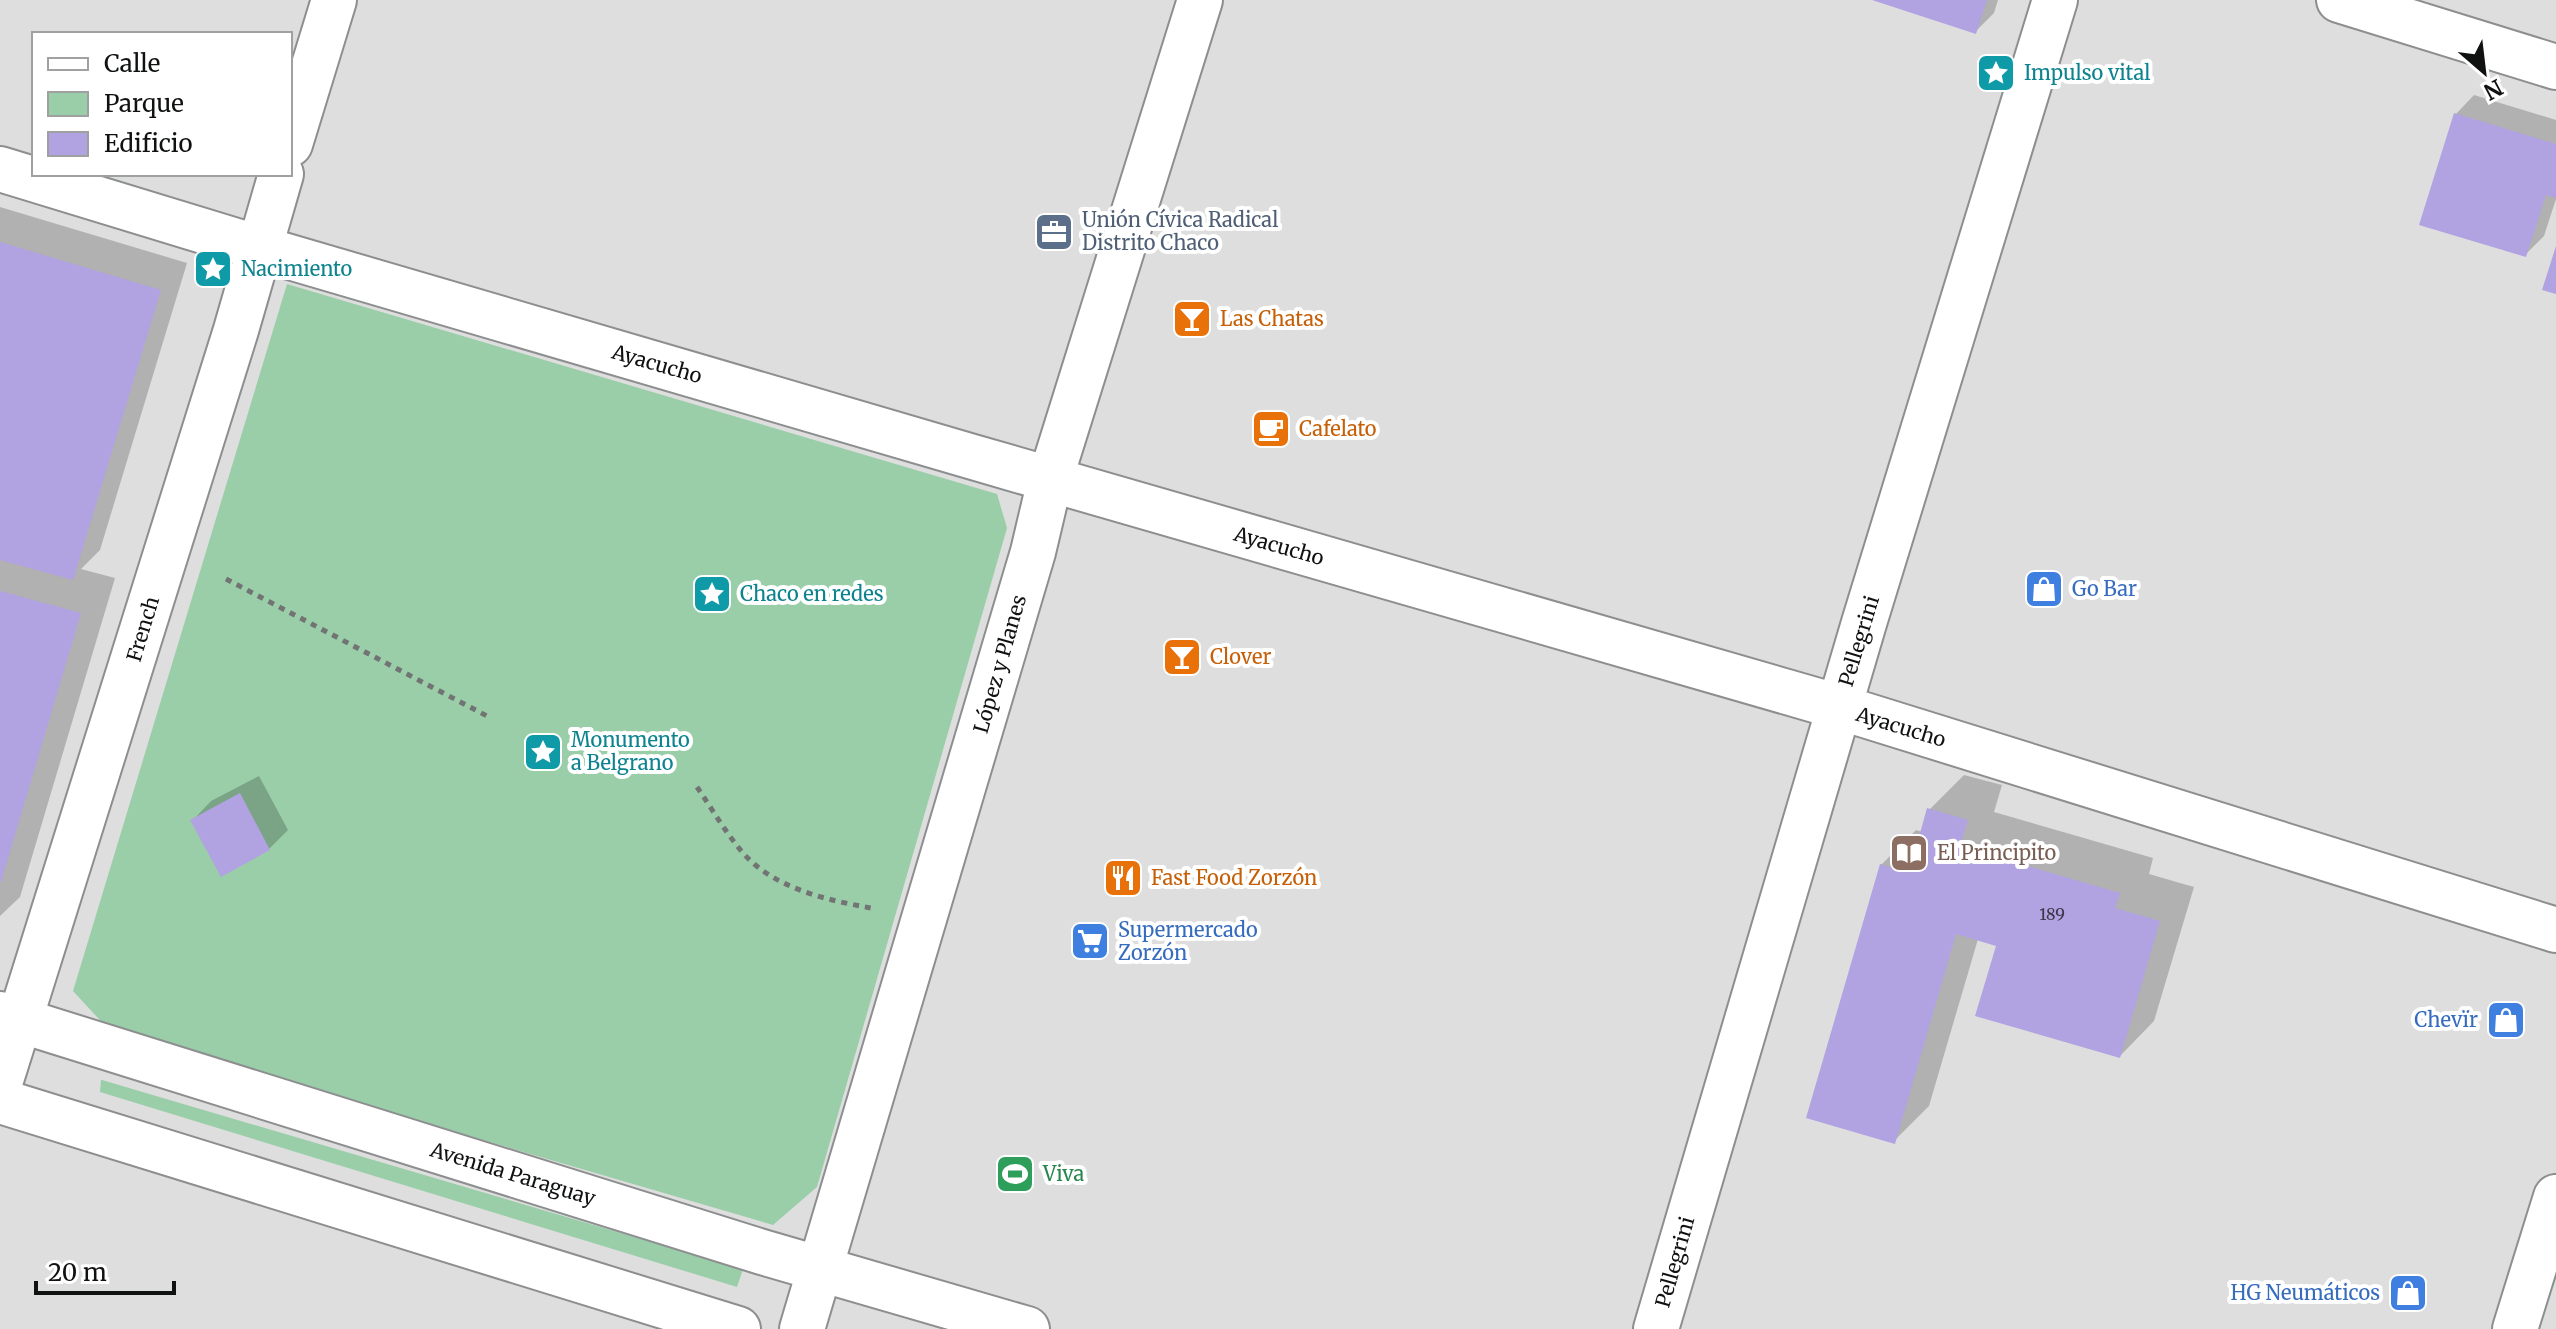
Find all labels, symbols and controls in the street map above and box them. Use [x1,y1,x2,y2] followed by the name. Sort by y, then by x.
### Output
[32,32,292,176] legend
[2444,32,2524,112] north arrow
[104,48,160,79] text: Calle
[1975,52,2017,94] place icon: Impulso vital
[2024,60,2151,85] place label: Impulso vital
[2479,73,2508,106] text: N
[104,88,184,119] text: Parque
[104,128,192,159] text: Edificio
[1082,207,1278,255] place label: Unión Cívica Radical Distrito Chaco
[1033,211,1075,253] office icon: Unión Cívica Radical Distrito Chaco
[192,248,234,290] place icon: Nacimiento
[241,256,353,281] place label: Nacimiento
[1171,298,1213,340] bar icon: Las Chatas
[1220,306,1324,331] place label: Las Chatas
[608,339,705,388] street label: Ayacucho
[1250,408,1292,450] cafe icon: Cafelato
[1299,416,1377,441] place label: Cafelato
[1230,521,1327,570] street label: Ayacucho
[2023,568,2065,610] shop icon: Go Bar
[691,573,733,615] place icon: Chaco en redes
[2072,576,2137,601] place label: Go Bar
[740,581,884,606] place label: Chaco en redes
[968,592,1031,736] street label: López y Planes
[121,593,164,664] street label: French
[1833,593,1884,689] street label: Pellegrini
[1161,636,1203,678] bar icon: Clover
[1210,644,1271,669] place label: Clover
[1852,701,1949,752] street label: Ayacucho
[571,727,690,775] place label: Monumento a Belgrano
[522,731,564,773] place icon: Monumento a Belgrano
[1888,832,1930,874] library icon: El Principito
[1937,840,2056,865] place label: El Principito
[1102,857,1144,899] restaurant icon: Fast Food Zorzón
[1151,865,1317,890] place label: Fast Food Zorzón
[2039,904,2065,924] house number: 189
[1118,917,1258,965] place label: Supermercado Zorzón
[1069,920,1111,962] supermarket icon: Supermercado Zorzón
[2485,999,2527,1041] shop icon: Chevïr
[2414,1007,2478,1032] place label: Chevïr
[427,1136,599,1211] street label: Avenida Paraguay
[994,1153,1036,1195] sports icon: Viva
[1042,1161,1085,1186] place label: Viva
[1650,1214,1699,1310] street label: Pellegrini
[36,1245,174,1295] scale bar
[48,1257,107,1288] text: 20 m
[2387,1272,2429,1314] shop icon: HG Neumáticos
[2231,1280,2380,1305] place label: HG Neumáticos

